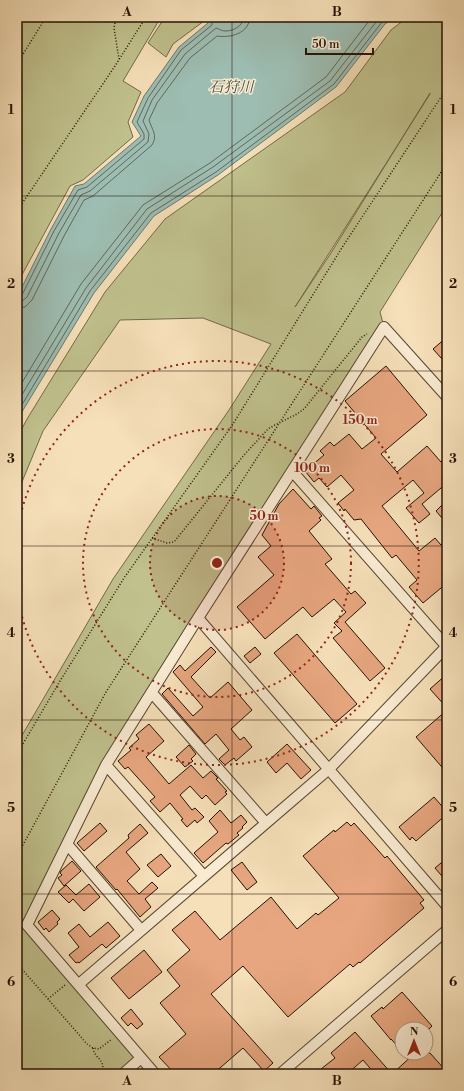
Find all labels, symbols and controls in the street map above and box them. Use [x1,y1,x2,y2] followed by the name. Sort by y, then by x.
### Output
[121,4,132,20] text: A
[332,4,342,20] text: B
[306,30,373,56] scale bar
[312,37,340,52] text: 50 m
[208,78,255,97] water label: 石狩川
[8,102,15,118] text: 1
[450,102,457,118] text: 1
[7,276,15,292] text: 2
[449,276,457,292] text: 2
[343,413,377,428] text: 150 m
[7,451,15,467] text: 3
[449,451,457,467] text: 3
[294,461,330,476] text: 100 m
[249,509,279,524] text: 50 m
[210,556,224,570] centre of rings
[7,625,16,641] text: 4
[449,625,458,641] text: 4
[7,800,15,816] text: 5
[449,800,457,816] text: 5
[7,974,15,990] text: 6
[449,974,457,990] text: 6
[394,1021,434,1061] north arrow
[410,1025,419,1039] text: N
[121,1073,132,1089] text: A
[332,1073,342,1089] text: B

